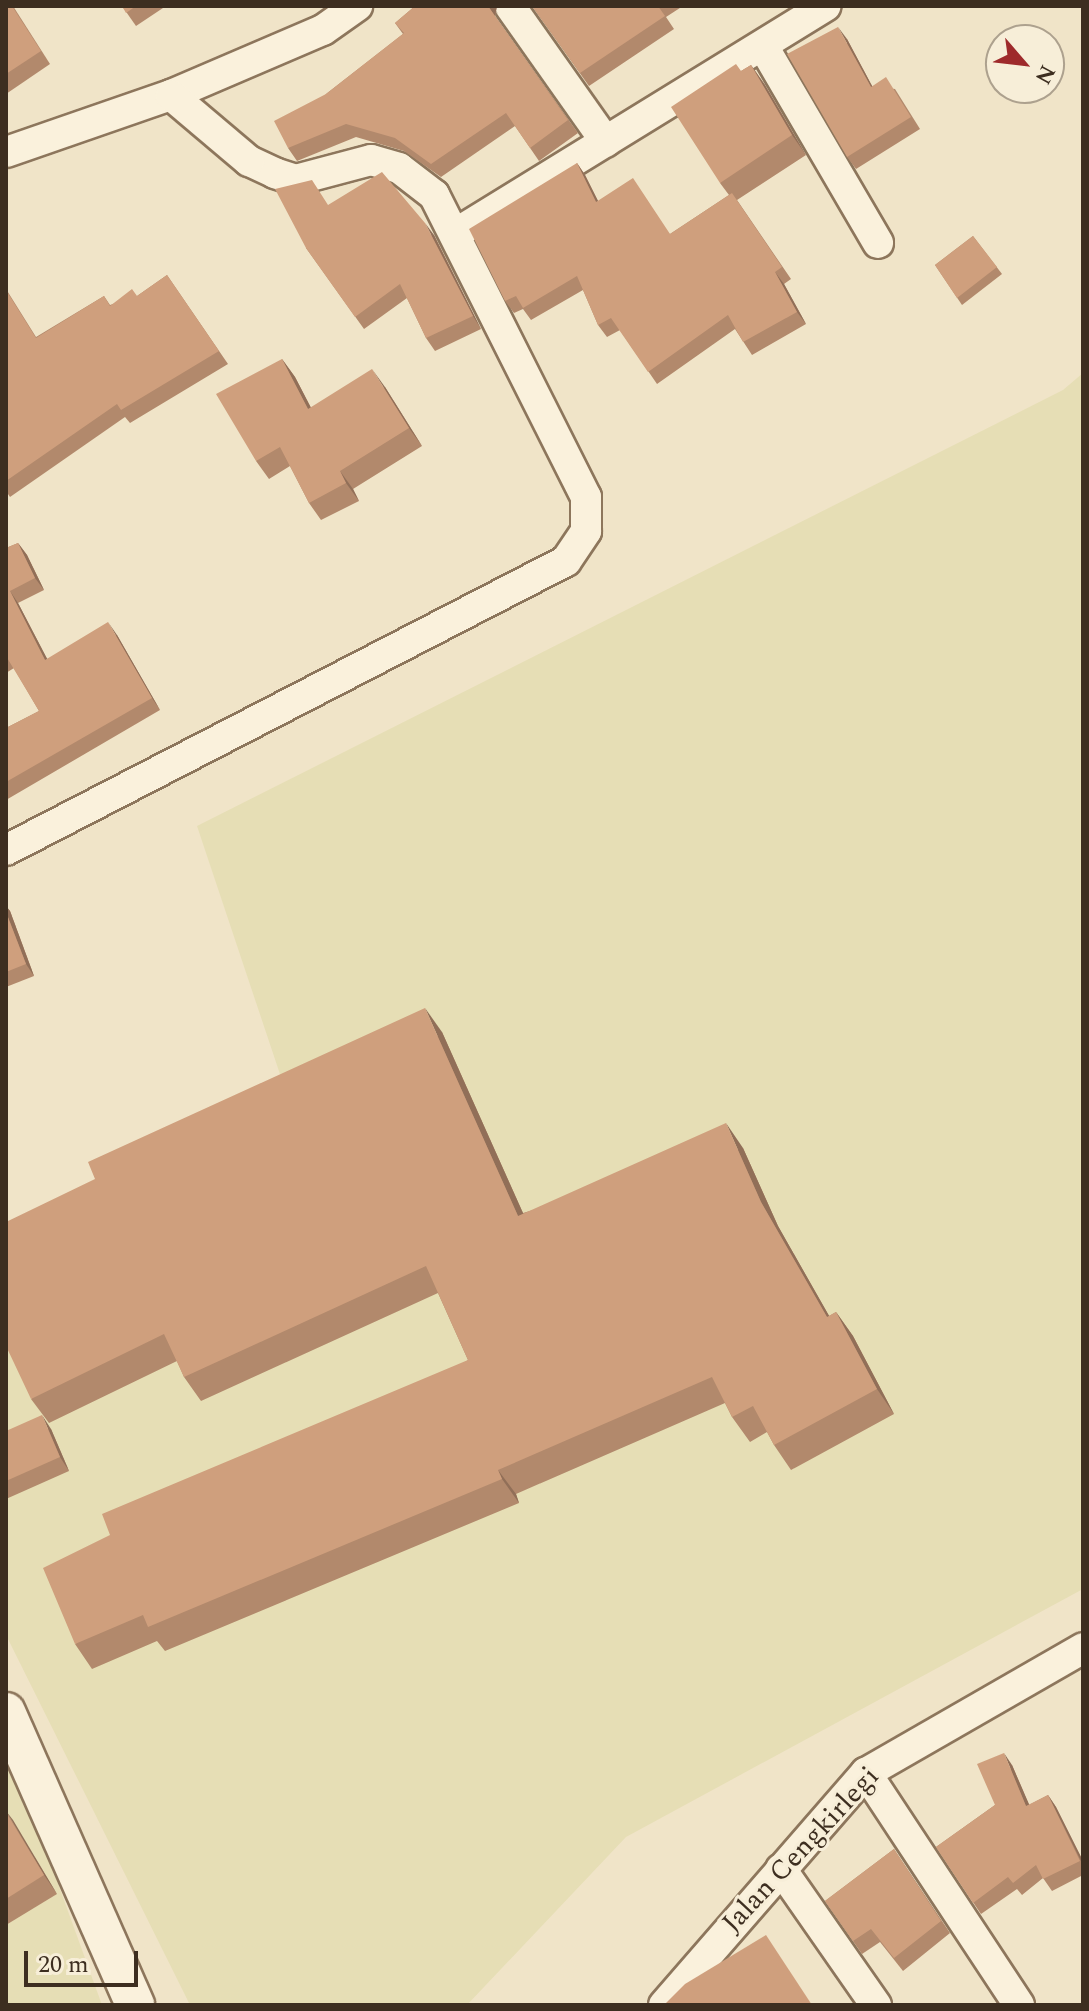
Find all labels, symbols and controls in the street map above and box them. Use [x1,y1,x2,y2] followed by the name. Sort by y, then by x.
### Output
[985,24,1065,104] north arrow
[1026,59,1064,90] text: N
[716,1760,886,1940] street label: Jalan Cengkirlegi
[28,1935,142,1985] scale bar
[38,1947,89,1983] text: 20 m

